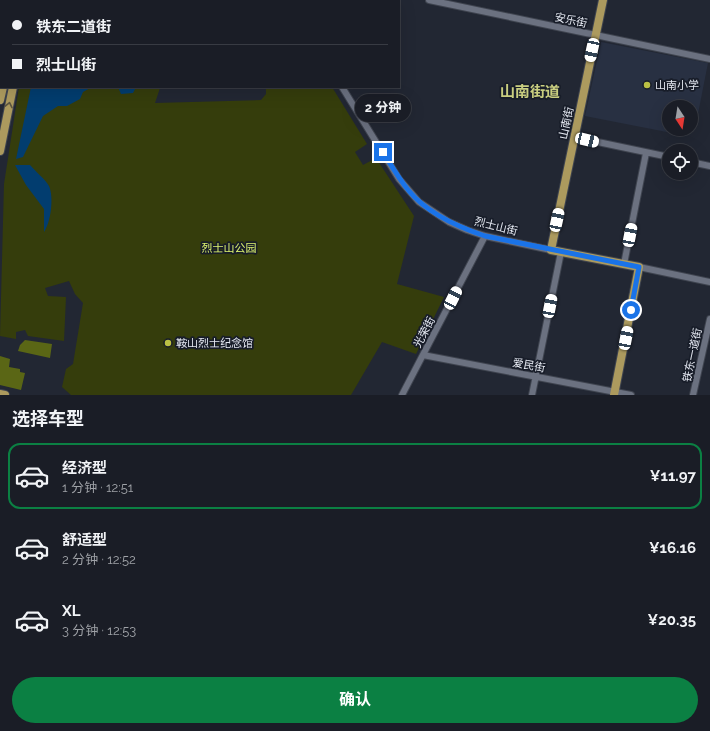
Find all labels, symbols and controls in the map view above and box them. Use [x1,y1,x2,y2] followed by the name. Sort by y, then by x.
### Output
[553,11,588,30] street label: 安乐街
[36,18,111,36] text: 铁东二道街
[584,37,600,63] car
[36,56,96,74] text: 烈士山街
[655,79,699,92] place label: 山南小学
[642,80,652,90] marker: 山南小学
[500,83,560,101] district label: 山南街道
[355,94,411,122] callout: 2 分钟
[365,100,401,115] text: 2 分钟
[662,100,698,136] north arrow
[662,100,698,180] map controls
[4,102,12,109] one-way arrow
[557,106,576,141] street label: 山南街
[574,131,600,149] car
[374,143,392,161] route end
[662,144,698,180] button: locate
[549,207,565,233] car
[473,215,519,238] street label: 烈士山街
[622,222,638,248] car
[202,242,257,255] park label: 烈士山公园
[442,285,464,311] car
[542,293,558,319] car
[622,301,640,319] route start
[411,315,438,350] street label: 光荣街
[618,325,634,351] car
[680,327,705,383] street label: 铁东一道街
[176,337,253,350] place label: 鞍山烈士纪念馆
[163,338,173,348] marker: 鞍山烈士纪念馆
[512,356,546,375] street label: 爱民街
[12,408,84,429] text: 选择车型
[14,458,50,494] icon: car
[62,459,107,477] text: 经济型
[650,467,696,485] text: ¥11.97
[62,480,133,495] text: 1 分钟 · 12:51
[14,530,50,566] icon: car
[62,531,107,549] text: 舒适型
[649,539,696,557] text: ¥16.16
[62,552,136,567] text: 2 分钟 · 12:52
[14,602,50,638] icon: car
[62,602,80,620] text: XL
[648,611,696,629] text: ¥20.35
[62,623,136,638] text: 3 分钟 · 12:53
[12,677,698,723] button: 确认

